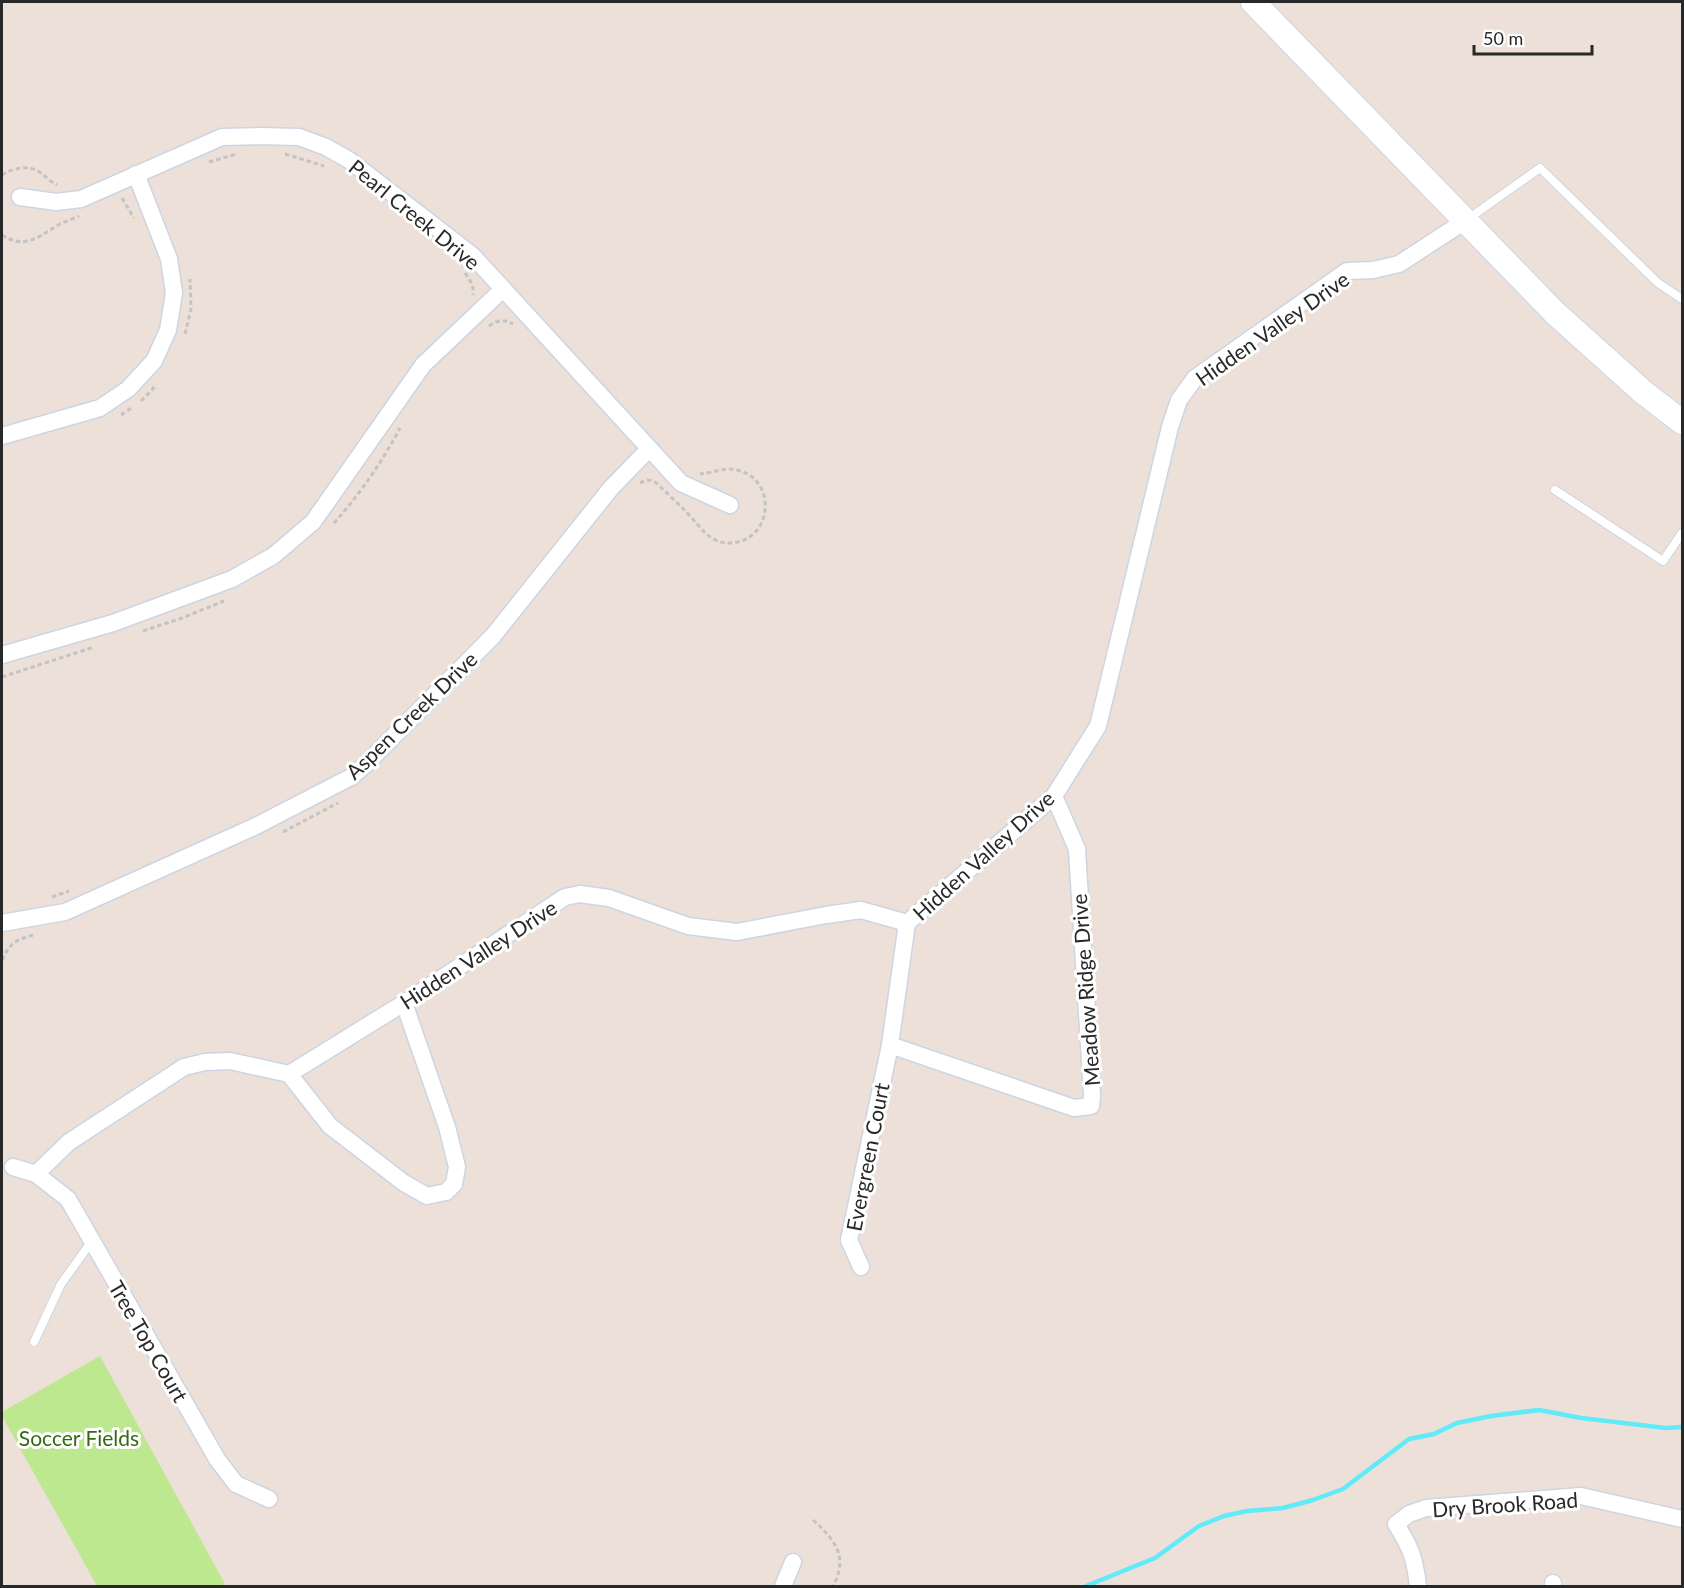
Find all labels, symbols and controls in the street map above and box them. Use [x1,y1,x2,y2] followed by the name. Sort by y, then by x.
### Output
[1474,18,1592,56] scale bar
[1483,27,1523,49] text: 50 m
[345,154,485,274] street label: Pearl Creek Drive
[1191,266,1353,390] street label: Hidden Valley Drive
[340,646,482,784] street label: Aspen Creek Drive
[907,785,1059,925] street label: Hidden Valley Drive
[1066,893,1104,1087] street label: Meadow Ridge Drive
[395,894,561,1014] street label: Hidden Valley Drive
[840,1080,894,1233] street label: Evergreen Court
[104,1276,194,1406] street label: Tree Top Court
[19,1425,139,1450] park label: Soccer Fields
[1431,1486,1579,1522] street label: Dry Brook Road

